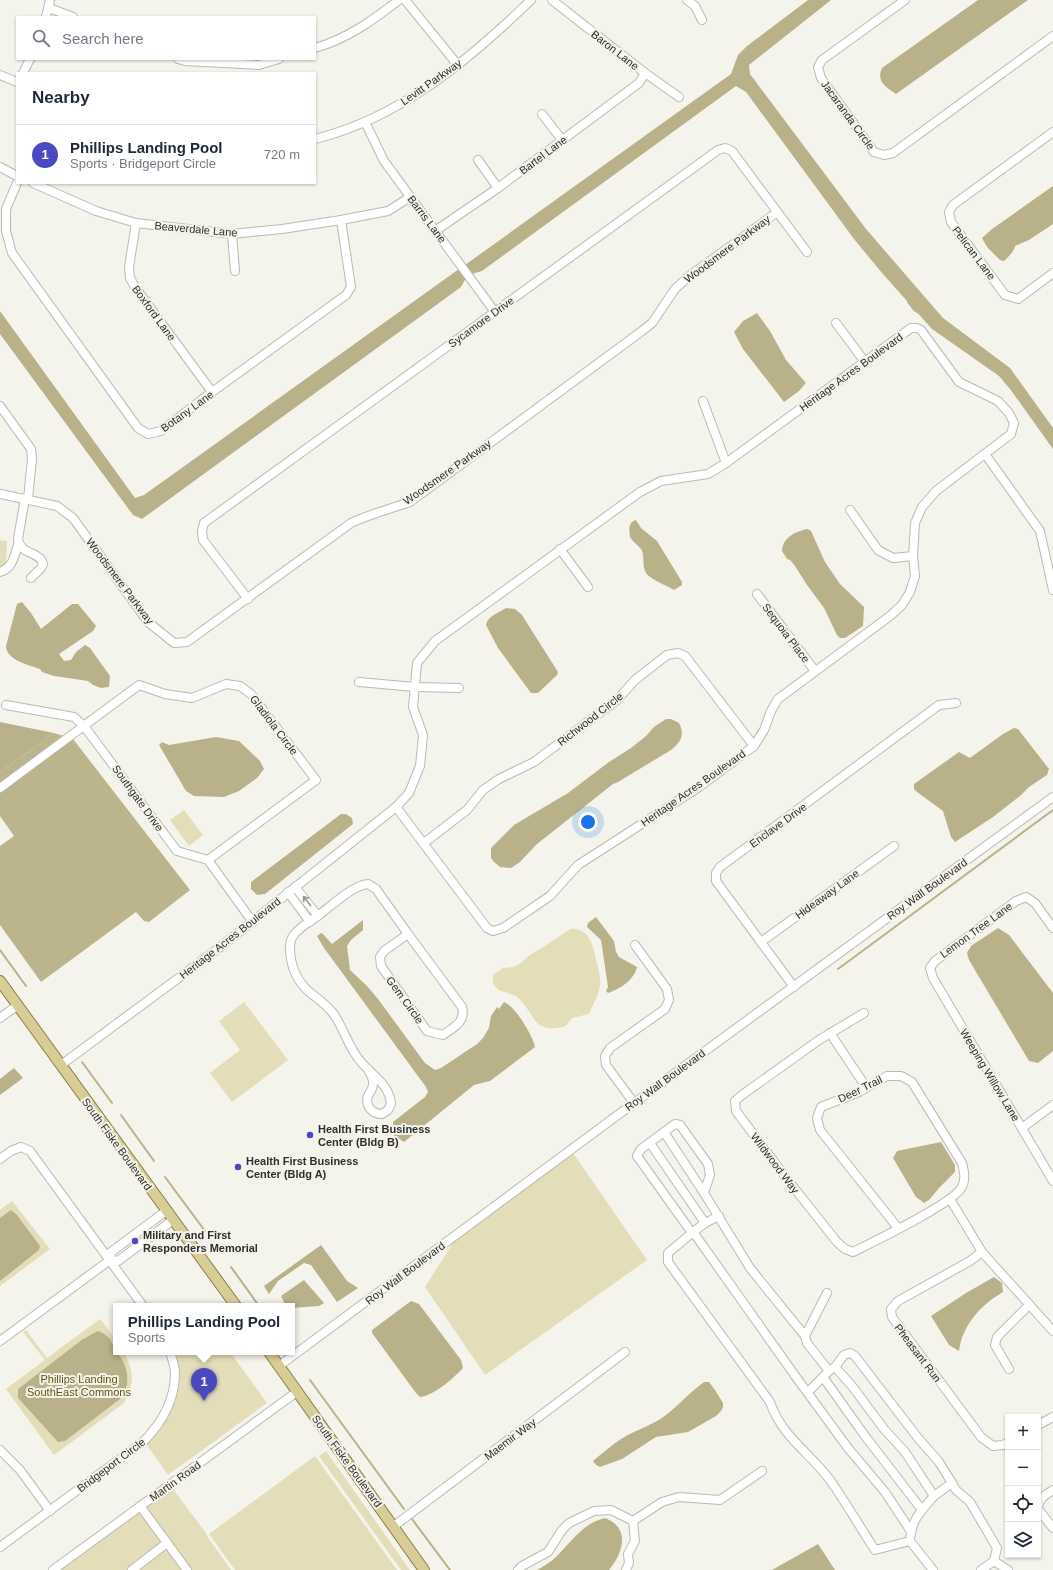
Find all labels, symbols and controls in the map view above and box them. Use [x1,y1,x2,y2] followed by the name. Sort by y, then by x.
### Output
[16,16,316,60] search box
[30,27,52,49] icon: search
[589,28,641,72] street label: Baron Lane
[62,30,144,47] text: Search here
[398,56,464,107] street label: Levitt Parkway
[819,78,877,152] street label: Jacaranda Circle
[32,88,90,107] text: Nearby
[517,133,569,177] street label: Bartel Lane
[70,139,223,156] text: Phillips Landing Pool
[41,147,49,162] text: 1
[264,147,300,162] text: 720 m
[70,156,216,171] text: Sports · Bridgeport Circle
[405,193,449,245] street label: Barris Lane
[682,213,773,285] street label: Woodsmere Parkway
[154,219,238,239] street label: Beaverdale Lane
[950,224,998,282] street label: Pelican Lane
[130,283,178,343] street label: Boxford Lane
[446,294,516,350] street label: Sycamore Drive
[797,330,905,414] street label: Heritage Acres Boulevard
[158,388,216,434] street label: Botany Lane
[401,437,494,507] street label: Woodsmere Parkway
[84,536,156,627] street label: Woodsmere Parkway
[760,601,812,665] street label: Sequoia Place
[555,690,625,748] street label: Richwood Circle
[248,693,300,757] street label: Gladiola Circle
[638,747,748,829] street label: Heritage Acres Boulevard
[110,763,166,833] street label: Southgate Drive
[747,800,809,850] street label: Enclave Drive
[578,812,598,832] your location
[885,856,969,922] street label: Roy Wall Boulevard
[793,867,861,921] street label: Hideaway Lane
[177,895,283,981] street label: Heritage Acres Boulevard
[302,896,311,907] one-way arrow
[938,900,1014,960] street label: Lemon Tree Lane
[384,974,426,1026] street label: Gem Circle
[958,1027,1022,1123] street label: Weeping Willow Lane
[623,1047,707,1113] street label: Roy Wall Boulevard
[836,1073,884,1105] street label: Deer Trail
[80,1096,154,1192] street label: South Fiske Boulevard
[318,1123,430,1148] place label: Health First Business Center (Bldg B)
[305,1130,315,1140] marker: Health First Business Center (Bldg B)
[748,1131,802,1196] street label: Wildwood Way
[246,1155,358,1180] place label: Health First Business Center (Bldg A)
[233,1162,243,1172] marker: Health First Business Center (Bldg A)
[143,1229,258,1254] place label: Military and First Responders Memorial
[130,1236,140,1246] marker: Military and First Responders Memorial
[363,1239,447,1307] street label: Roy Wall Boulevard
[113,1303,295,1355] popup
[128,1313,280,1330] text: Phillips Landing Pool
[892,1322,944,1384] street label: Pheasant Run
[128,1330,165,1345] text: Sports
[191,1368,217,1401] pin: 1
[27,1373,131,1398] park label: Phillips Landing SouthEast Commons
[310,1413,384,1509] street label: South Fiske Boulevard
[1005,1414,1041,1558] map controls
[1005,1414,1041,1450] button: +
[482,1415,538,1462] street label: Maemir Way
[75,1436,147,1494] street label: Bridgeport Circle
[1005,1450,1041,1486] button: −
[147,1459,203,1503] street label: Martin Road
[1005,1486,1041,1522] button: locate
[1005,1522,1041,1558] button: layers

